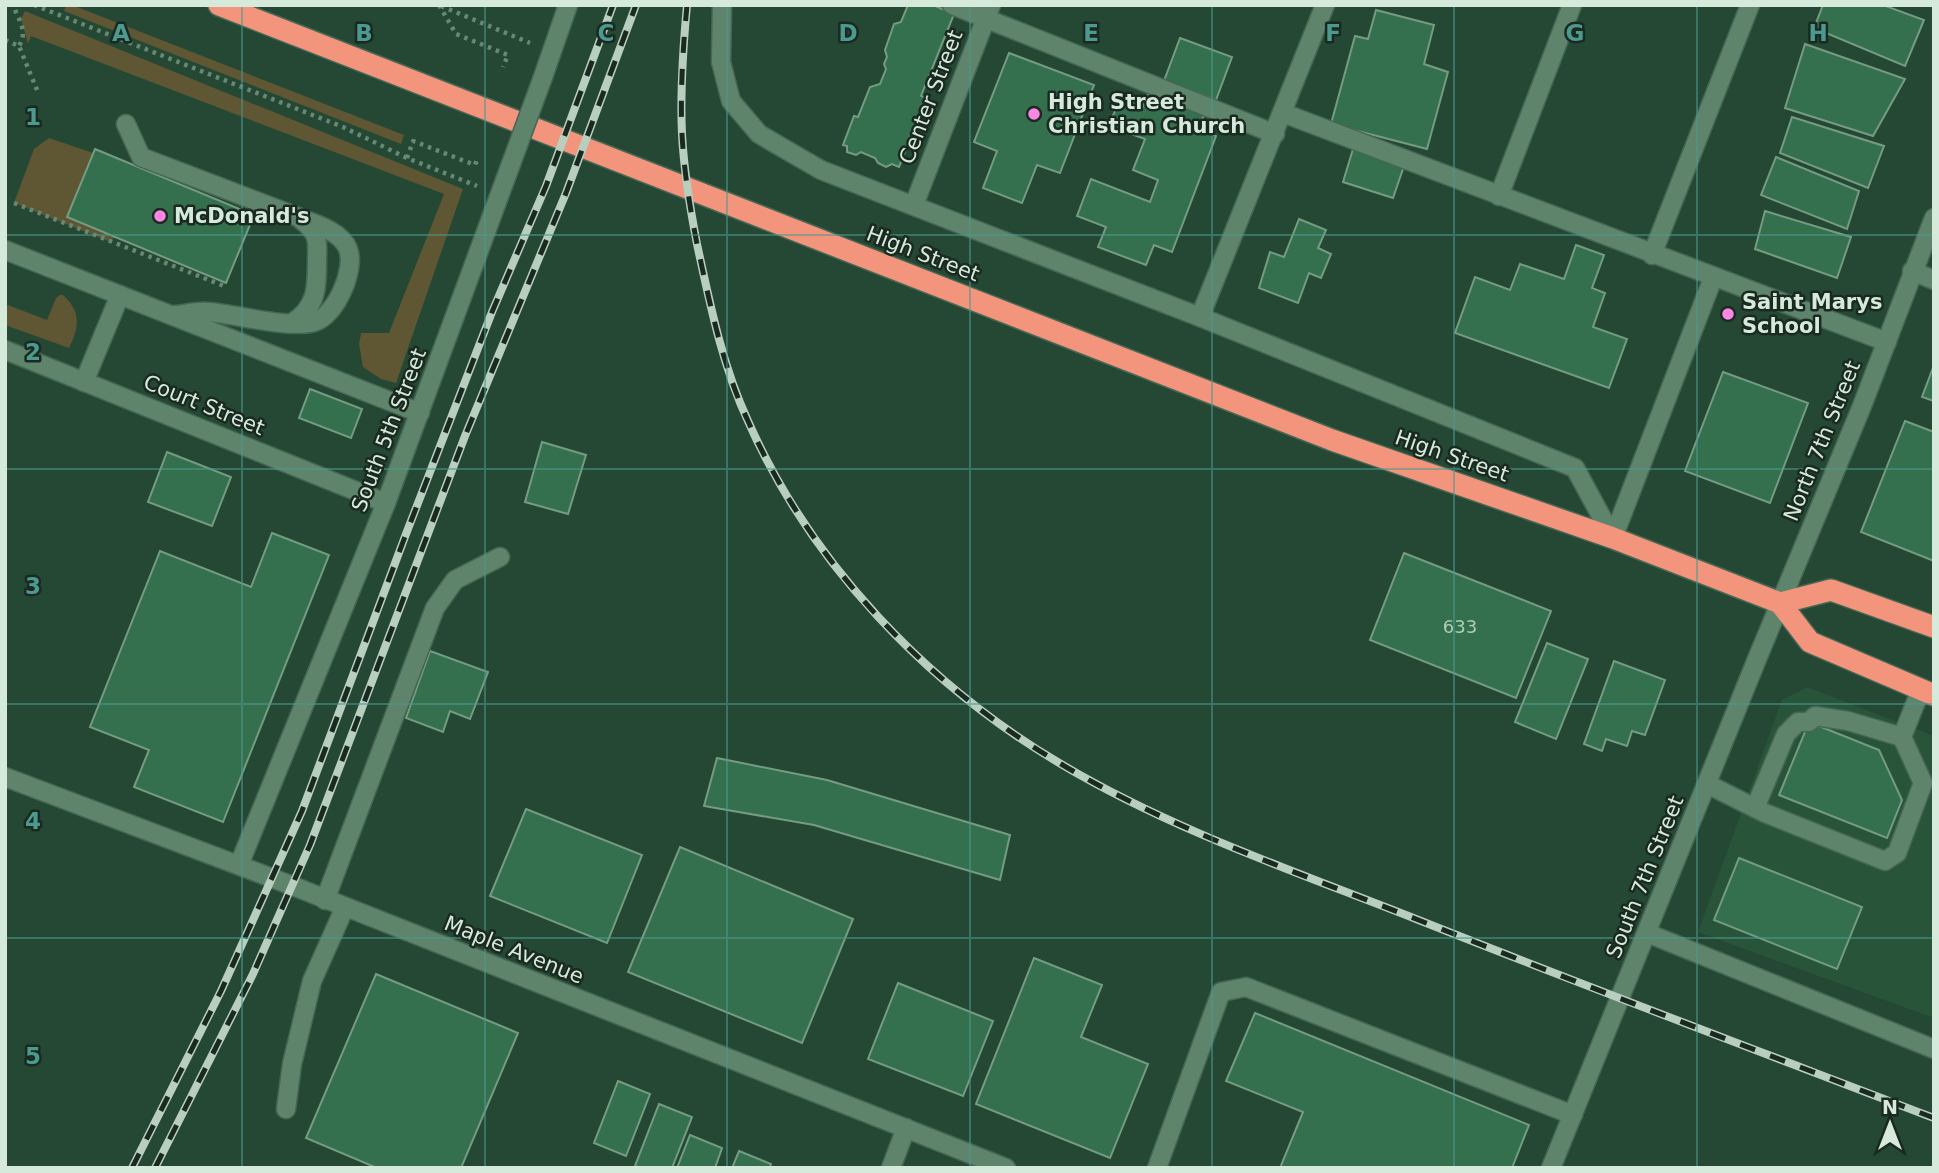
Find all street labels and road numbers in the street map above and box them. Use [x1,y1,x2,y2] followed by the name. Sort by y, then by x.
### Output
[895,27,967,167] street label: Center Street
[863,222,983,286] street label: High Street
[347,345,431,515] street label: South 5th Street
[1779,357,1865,525] street label: North 7th Street
[140,370,268,440] street label: Court Street
[1392,425,1512,487] street label: High Street
[1601,792,1689,962] street label: South 7th Street
[441,911,587,989] street label: Maple Avenue

